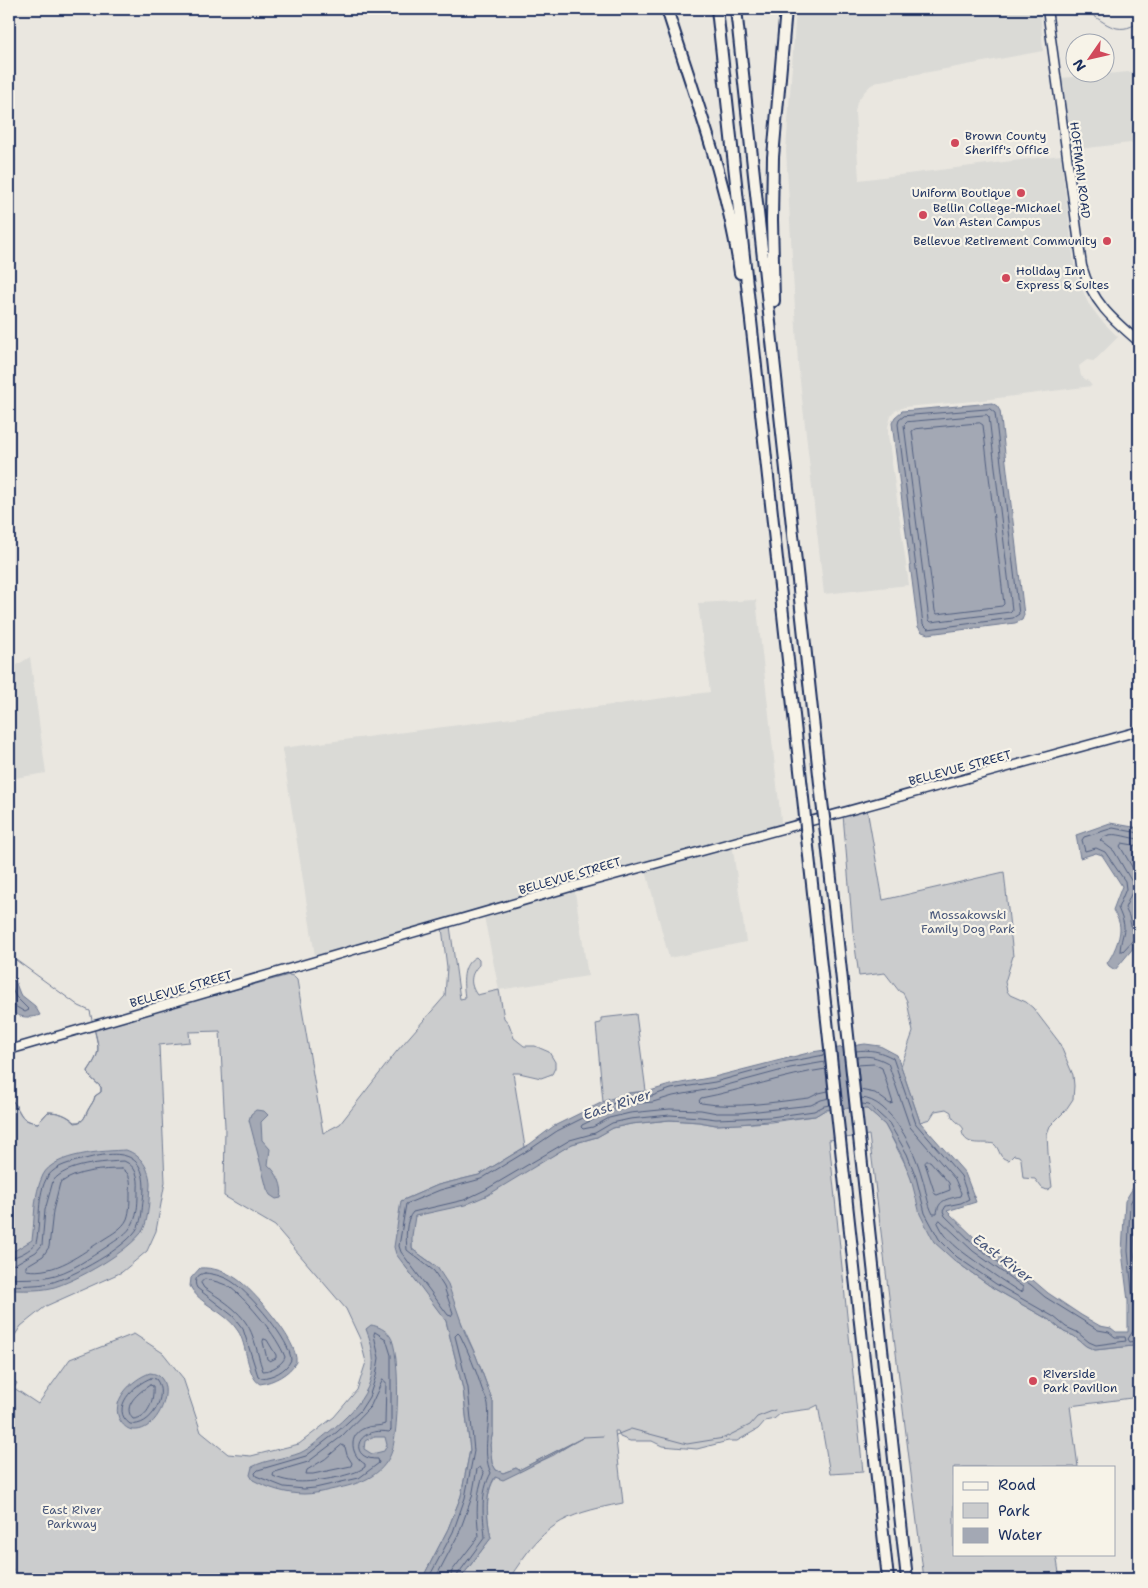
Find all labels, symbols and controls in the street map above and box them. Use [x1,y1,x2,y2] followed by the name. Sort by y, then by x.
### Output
[1066,32,1116,82] north arrow
[1069,56,1090,75] text: N
[1066,121,1094,219] street label: HOFFMAN ROAD
[965,128,1049,158] place label: Brown County Sheriff's Office
[949,137,961,149] marker: Brown County Sheriff's Office
[912,185,1011,201] place label: Uniform Boutique
[1015,187,1027,199] marker: Uniform Boutique
[933,200,1061,230] place label: Bellin College-Michael Van Asten Campus
[917,209,929,221] marker: Bellin College-Michael Van Asten Campus
[913,233,1097,249] place label: Bellevue Retirement Community
[1101,235,1113,247] marker: Bellevue Retirement Community
[1016,263,1109,293] place label: Holiday Inn Express & Suites
[1000,272,1012,284] marker: Holiday Inn Express & Suites
[907,746,1014,789] street label: BELLEVUE STREET
[517,854,624,898] street label: BELLEVUE STREET
[921,907,1015,937] park label: Mossakowski Family Dog Park
[128,967,235,1011] street label: BELLEVUE STREET
[581,1084,654,1123] water label: East River
[969,1230,1037,1287] water label: East River
[1043,1366,1117,1396] place label: Riverside Park Pavilion
[1027,1375,1039,1387] marker: Riverside Park Pavilion
[953,1466,1116,1556] legend
[998,1475,1036,1495] text: Road
[998,1501,1030,1521] text: Park
[42,1502,102,1532] park label: East River Parkway
[998,1525,1042,1545] text: Water

